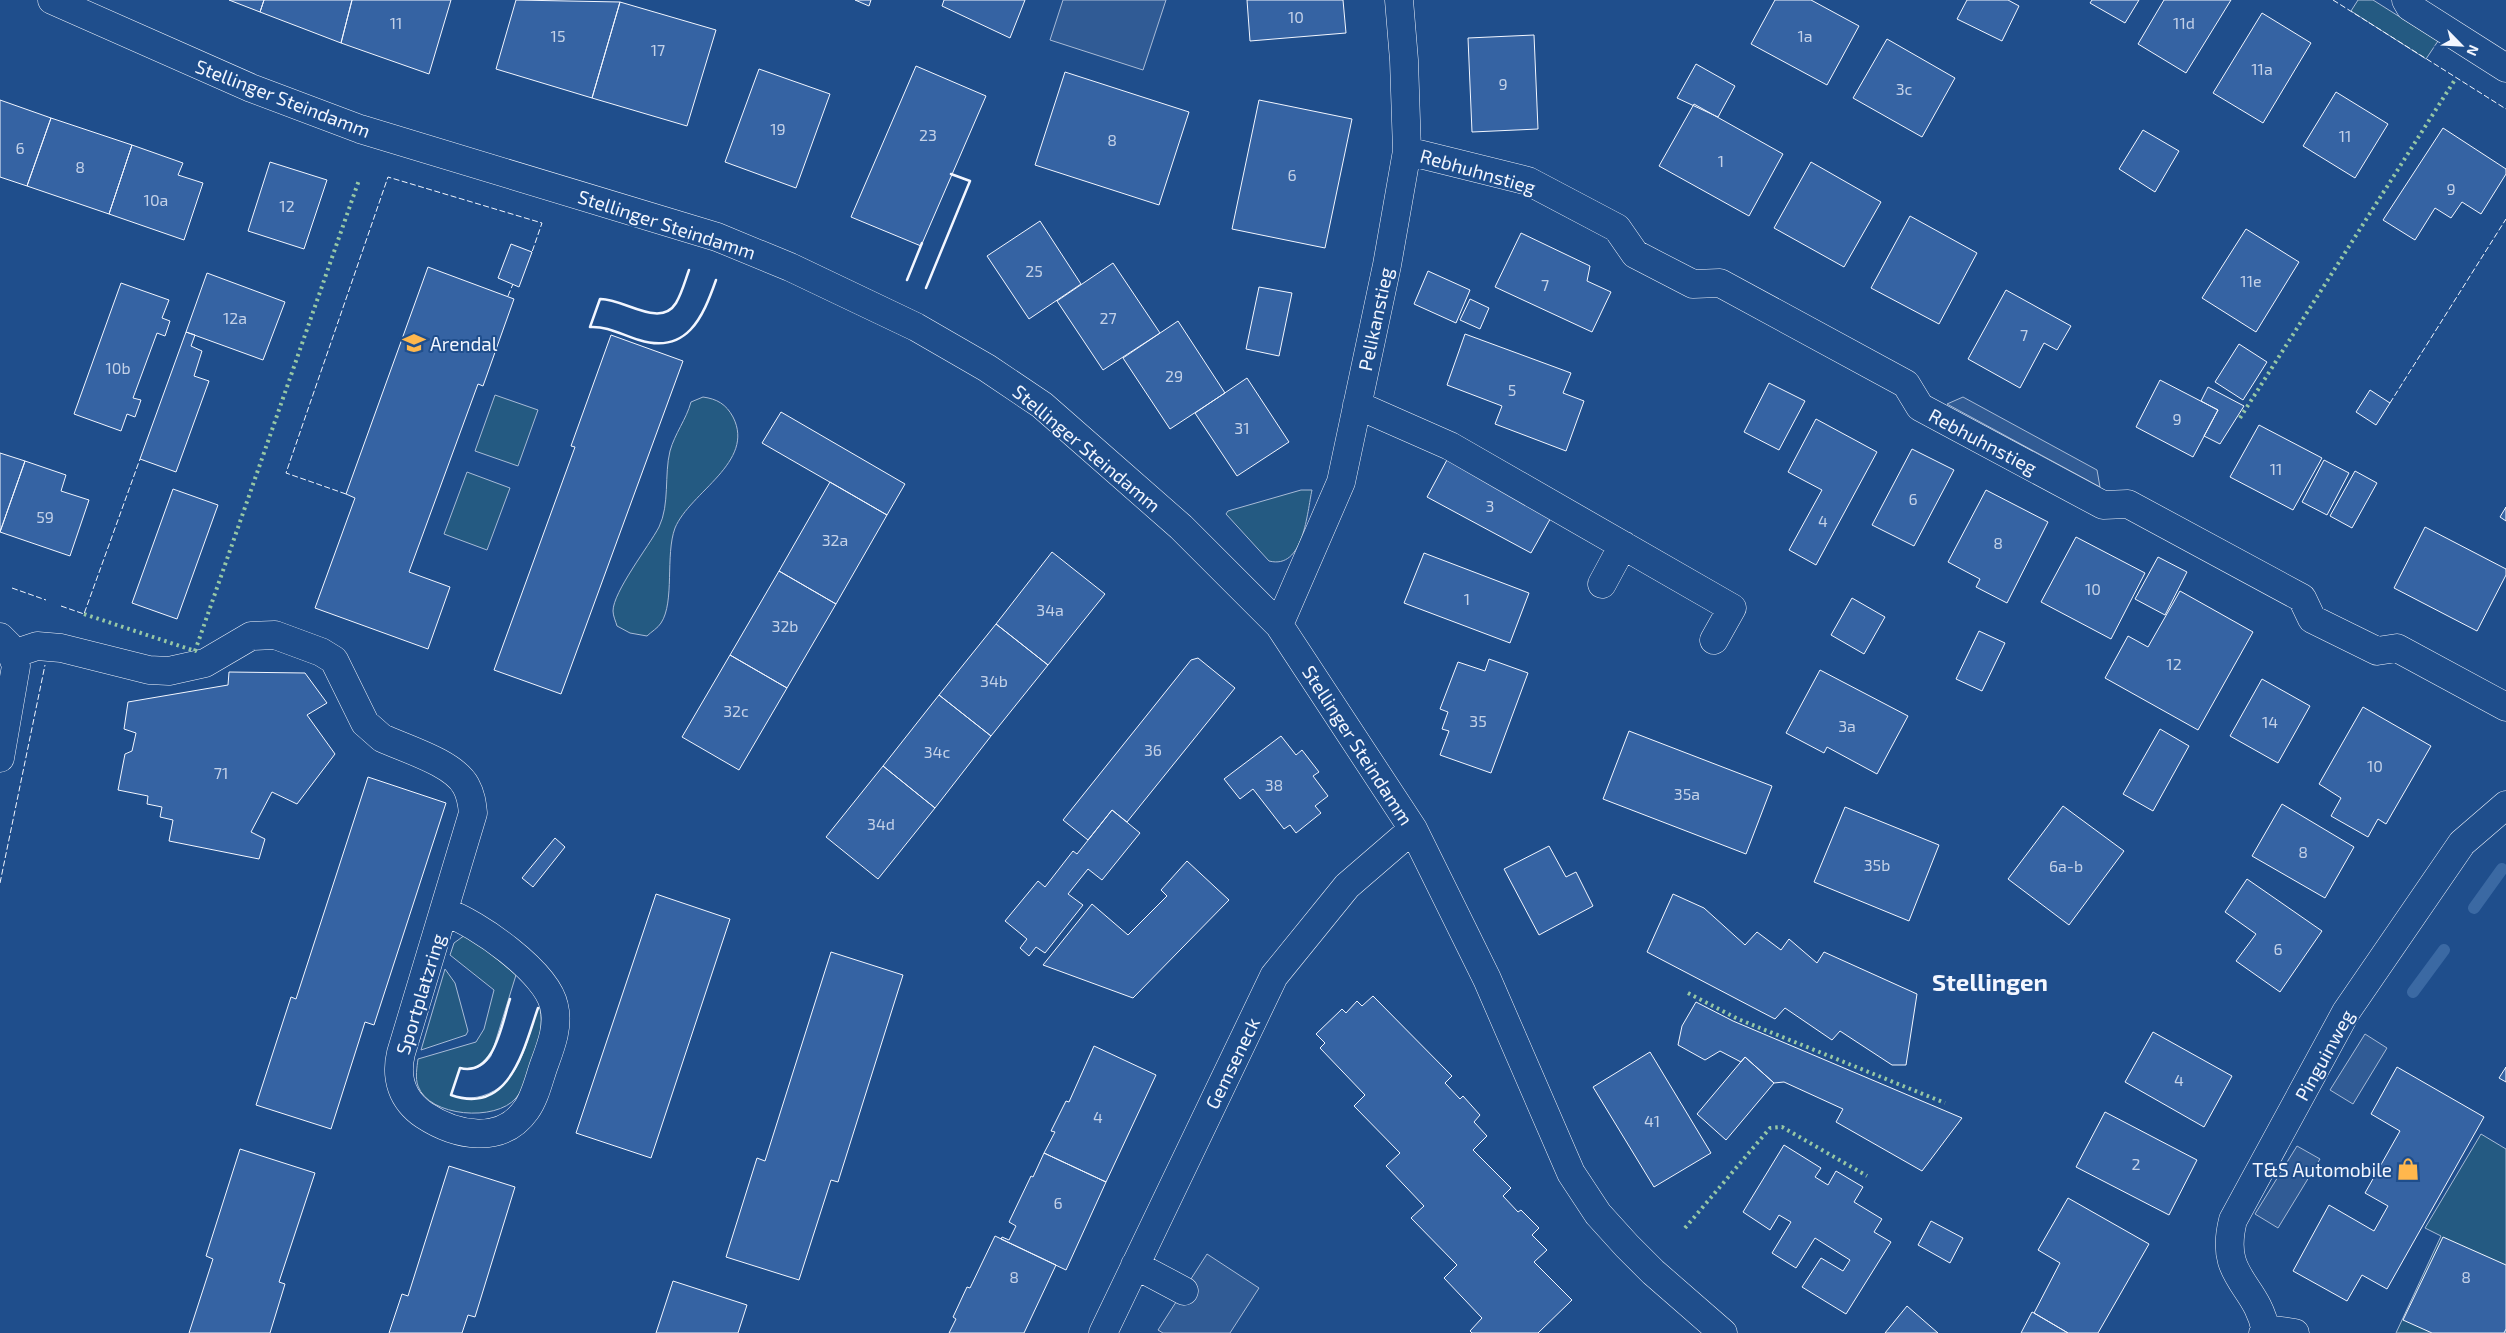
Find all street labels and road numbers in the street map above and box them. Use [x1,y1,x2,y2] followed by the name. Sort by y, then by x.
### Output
[192,54,374,142] street label: Stellinger Steindamm
[1418,144,1539,199] street label: Rebhuhnstieg
[575,184,759,264] street label: Stellinger Steindamm
[1353,265,1397,373] street label: Pelikanstieg
[1009,380,1165,516] street label: Stellinger Steindamm
[1925,403,2041,479] street label: Rebhuhnstieg
[1298,661,1418,829] street label: Stellinger Steindamm
[391,930,449,1057] street label: Sportplatzring
[2290,1005,2359,1105] street label: Pinguinweg
[1200,1013,1264,1112] street label: Gemseneck

